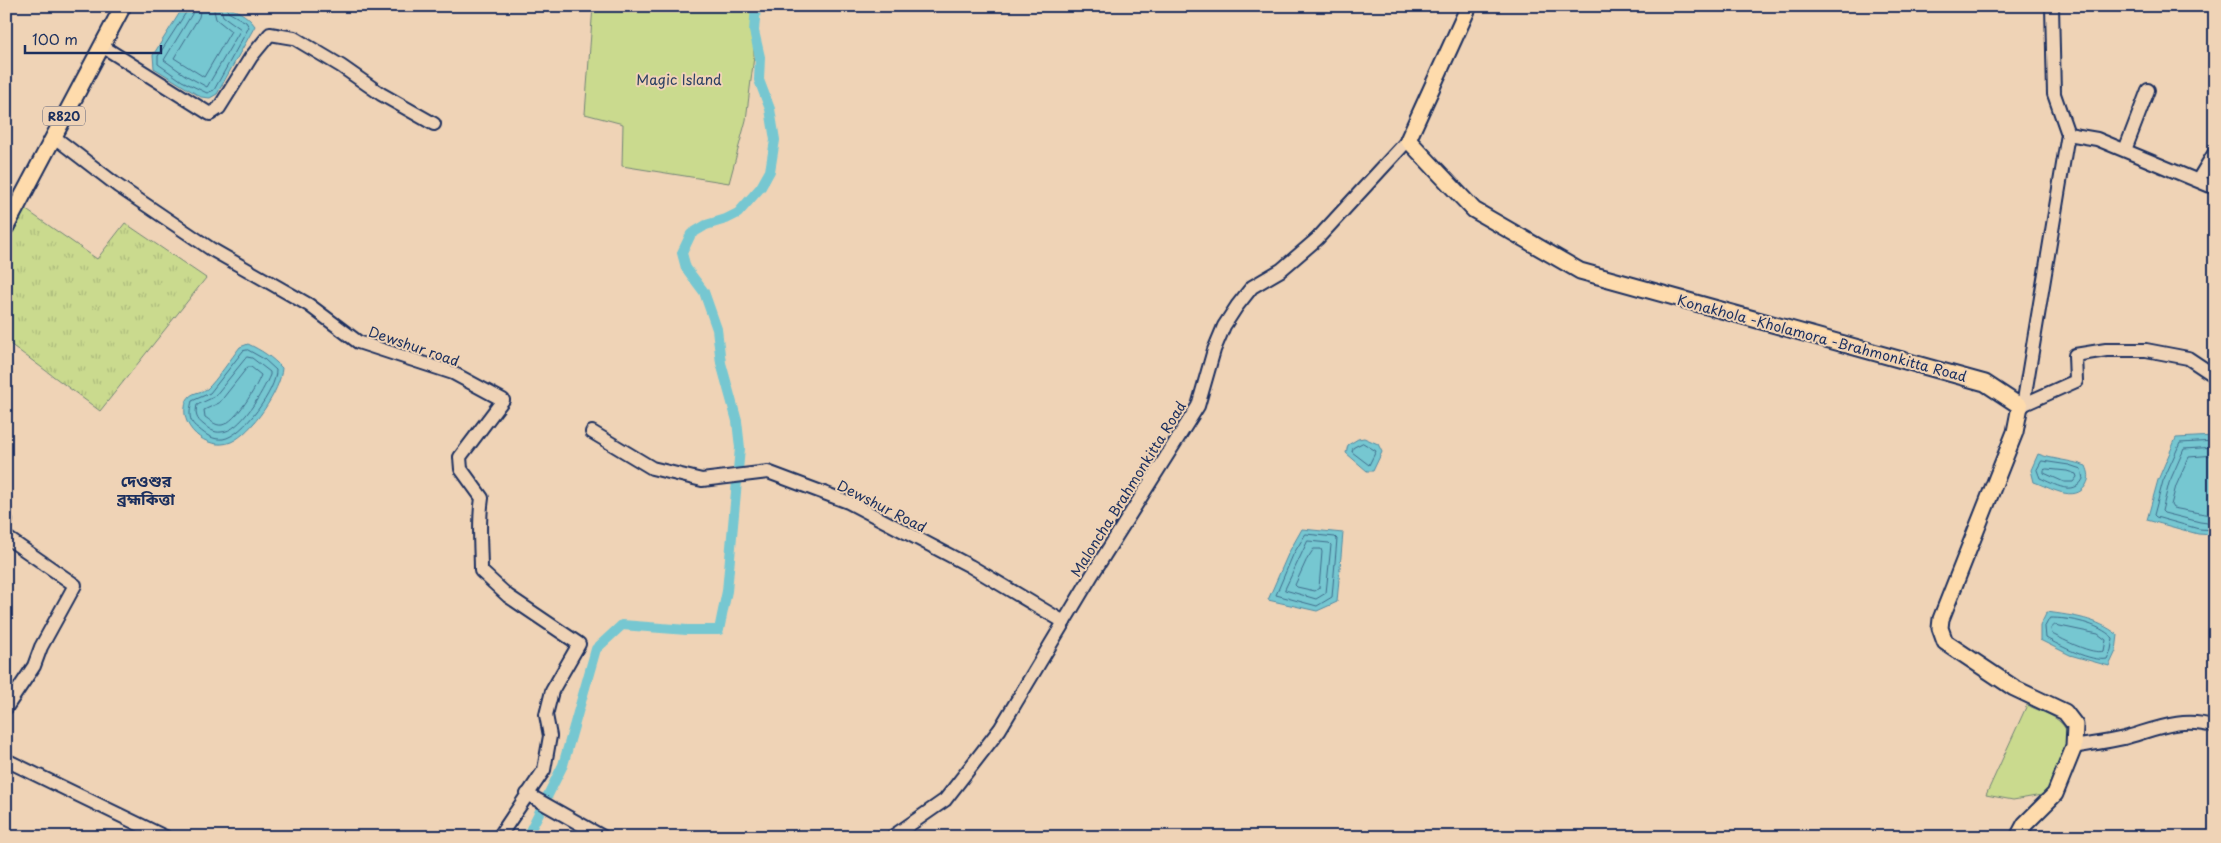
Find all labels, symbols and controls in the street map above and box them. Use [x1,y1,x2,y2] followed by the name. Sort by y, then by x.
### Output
[25,22,161,54] scale bar
[32,27,78,50] text: 100 m
[636,69,722,90] park label: Magic Island
[43,106,85,125] road number: R820
[1675,289,1969,387] street label: Konakhola -Kholamora -Brahmonkitta Road
[366,321,462,371] street label: Dewshur road
[1065,397,1191,581] street label: Maloncha Brahmonkitta Road
[116,468,175,510] district label: দেওশুর ব্রহ্মকিত্তা
[834,475,930,537] street label: Dewshur Road

